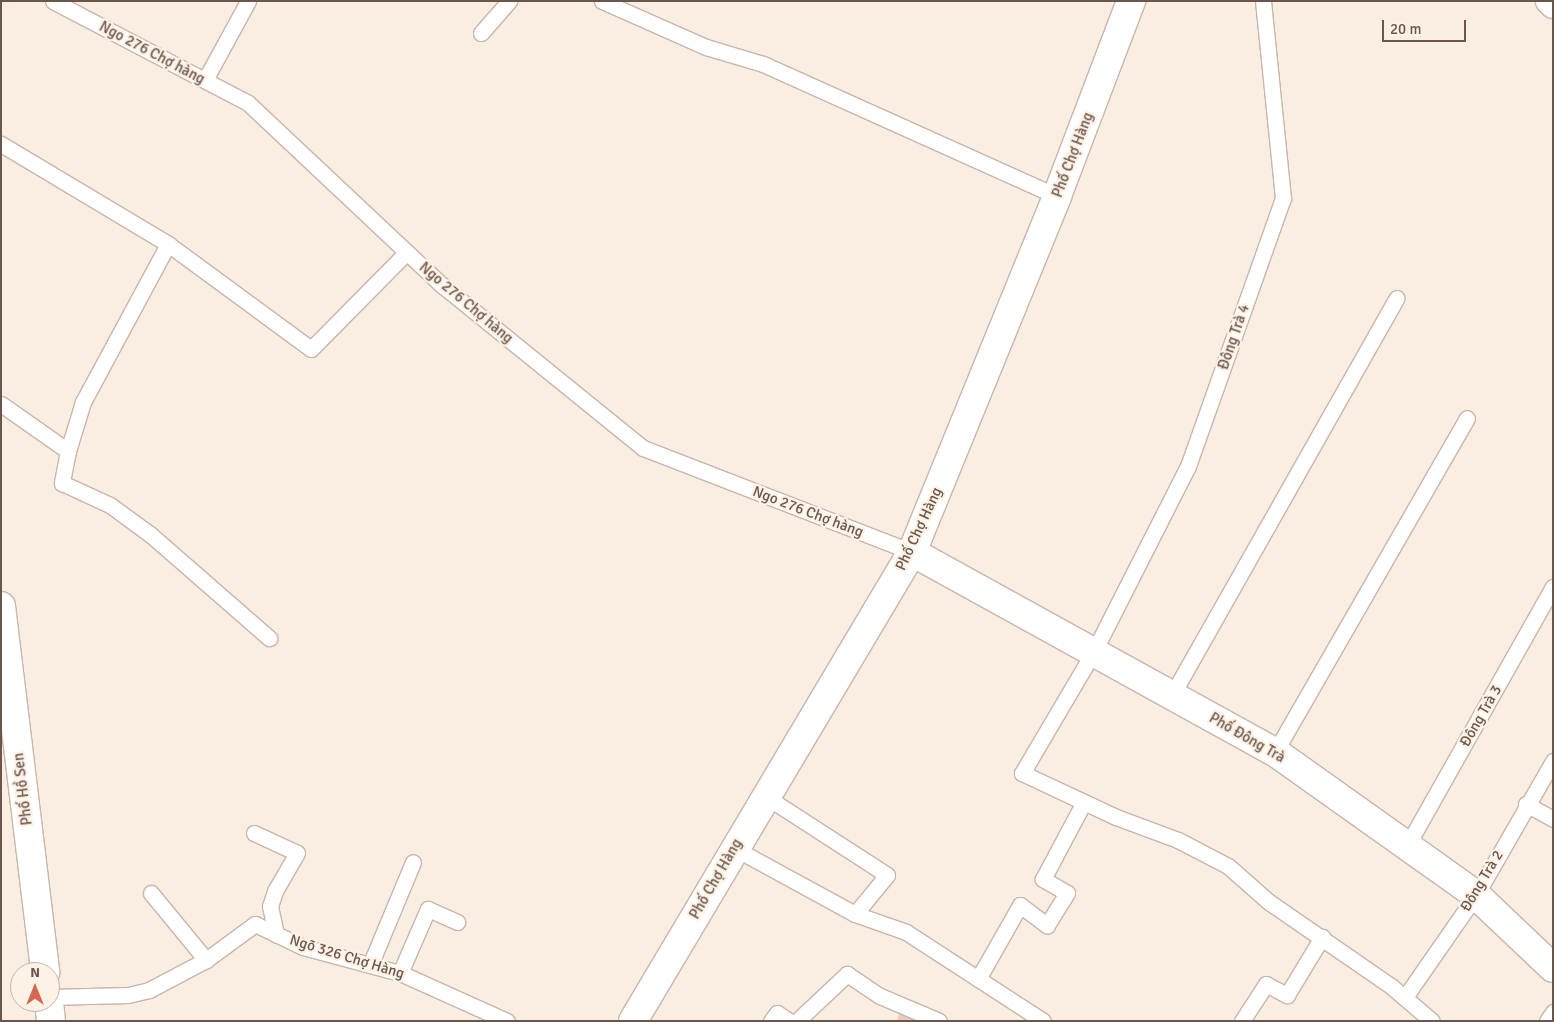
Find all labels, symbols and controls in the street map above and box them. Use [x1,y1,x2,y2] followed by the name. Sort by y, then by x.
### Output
[1384,10,1468,42] scale bar
[96,18,208,88] street label: Ngo 276 Chợ hàng
[1390,20,1421,38] text: 20 m
[1048,110,1098,200] street label: Phố Chợ Hàng
[415,258,517,348] street label: Ngo 276 Chợ hàng
[1214,302,1254,372] street label: Đông Trà 4
[750,483,866,541] street label: Ngo 276 Chợ hàng
[892,484,946,574] street label: Phố Chợ Hàng
[1456,682,1506,750] street label: Đông Trà 3
[1206,709,1288,767] street label: Phố Đông Trà
[10,752,36,826] street label: Phố Hồ Sen
[686,836,746,922] street label: Phố Chợ Hàng
[1457,847,1507,915] street label: Đông Trà 2
[287,931,407,983] street label: Ngõ 326 Chợ Hàng
[10,962,60,1012] north arrow
[30,964,40,981] text: N

